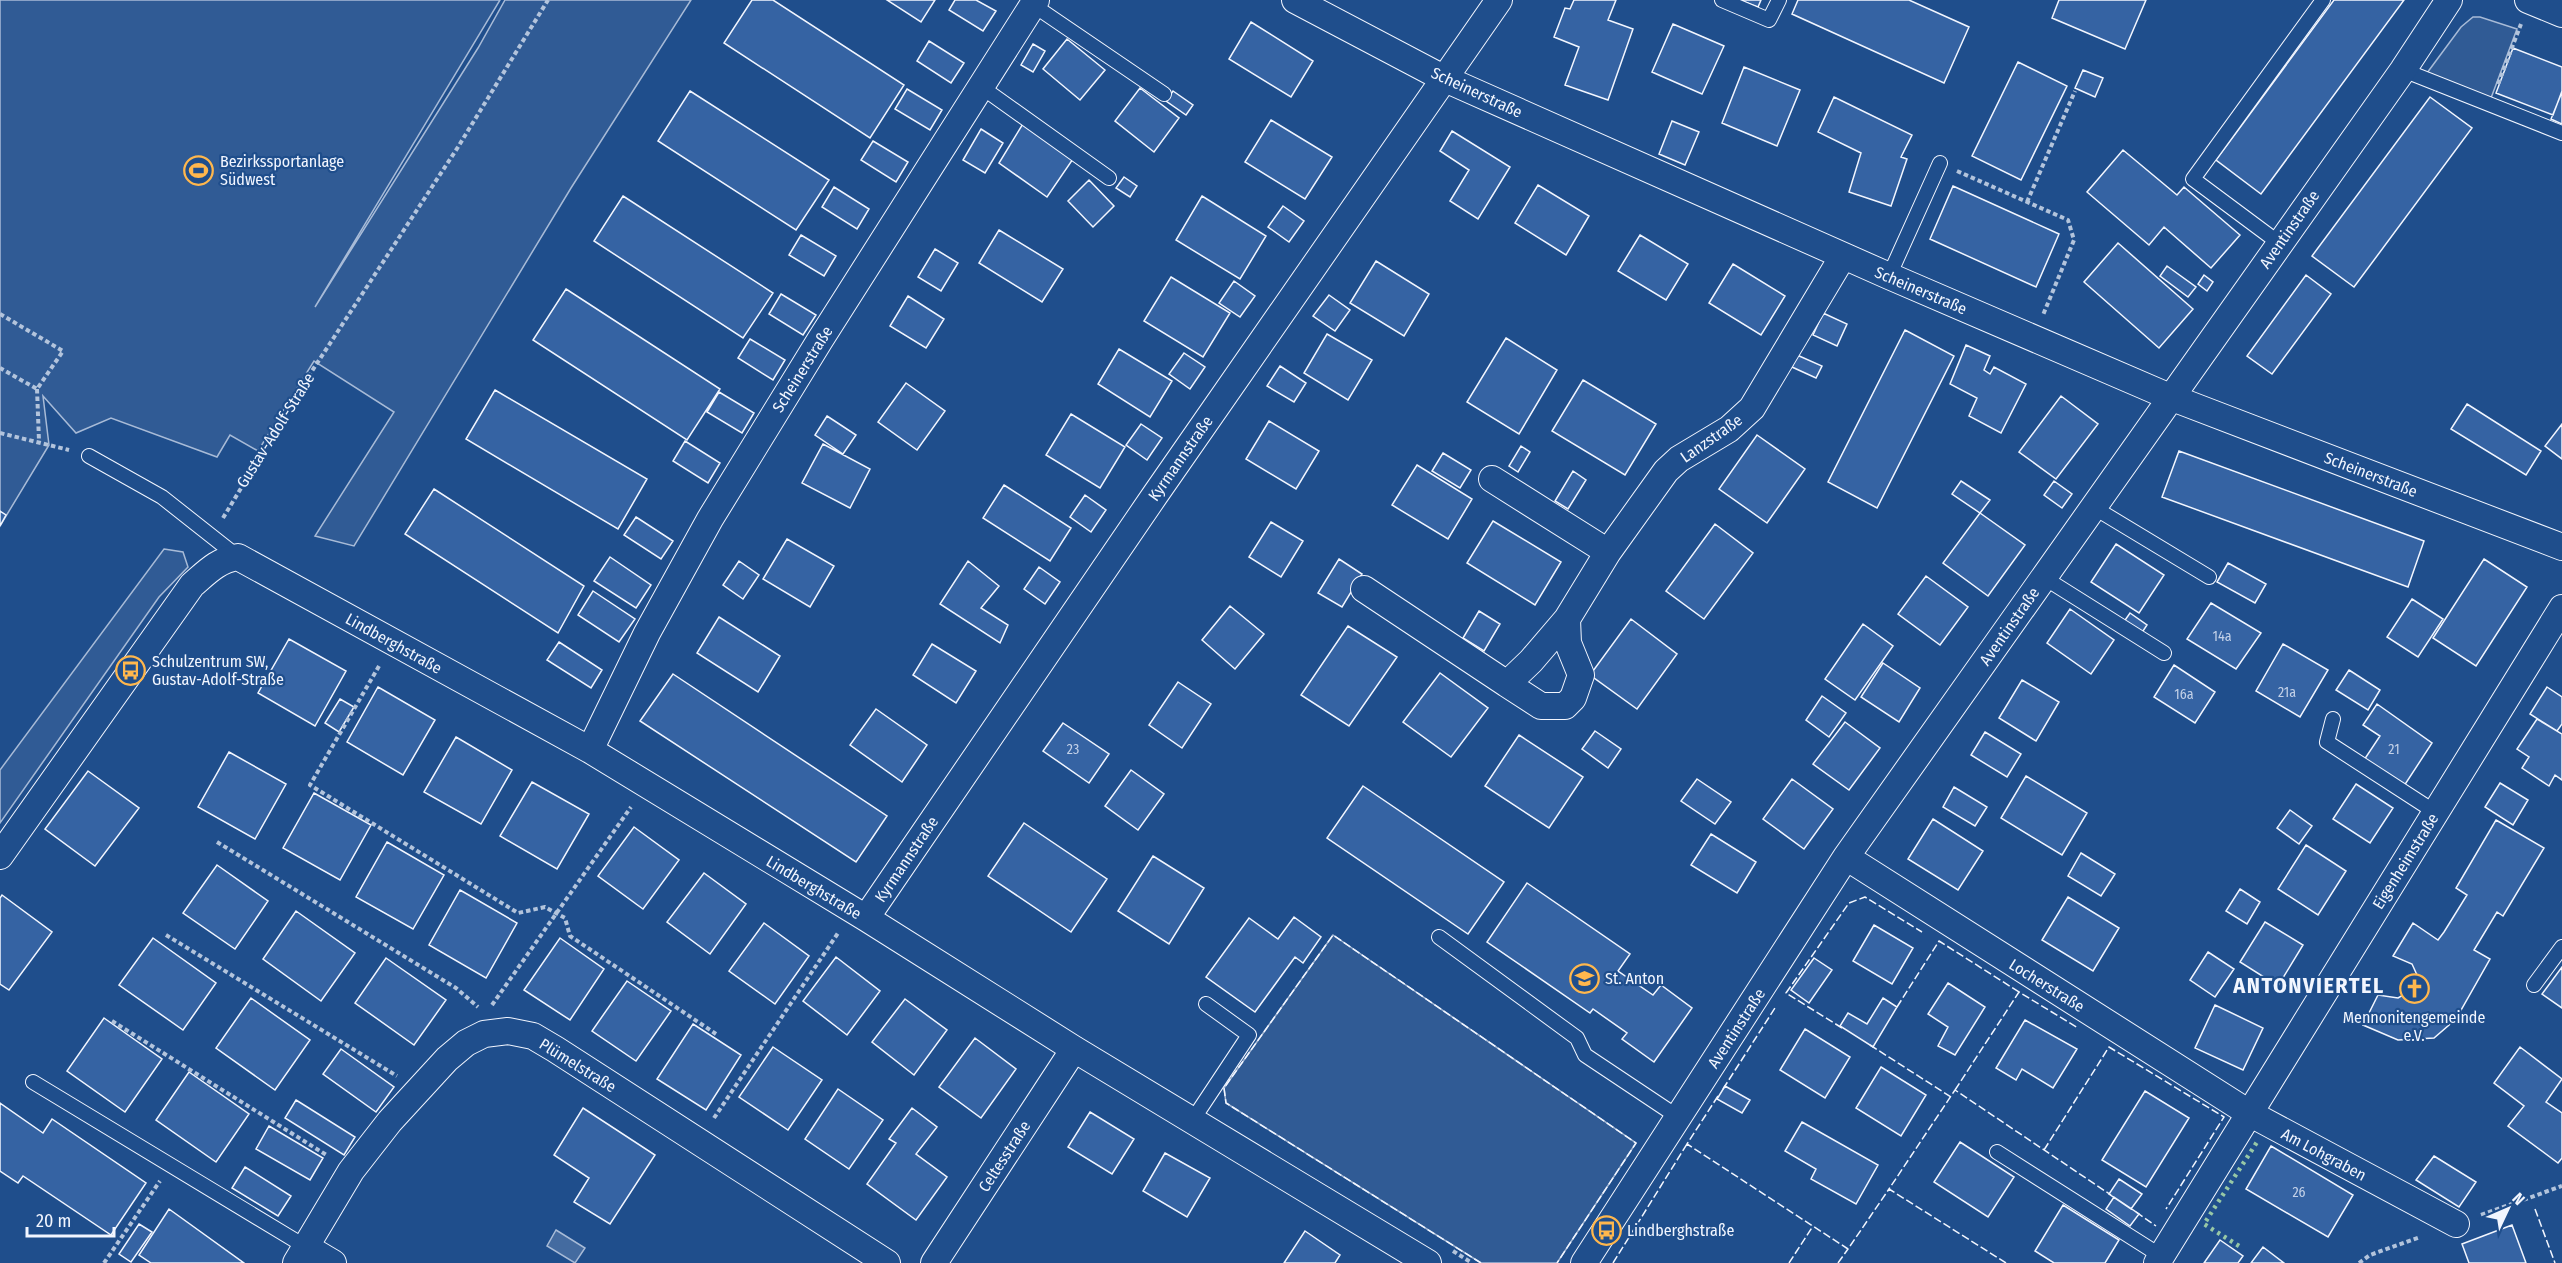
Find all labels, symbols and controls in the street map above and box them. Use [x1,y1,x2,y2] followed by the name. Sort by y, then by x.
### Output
[1428,63,1525,122] street label: Scheinerstraße
[220,152,344,189] place label: Bezirkssportanlage Südwest
[183,154,215,186] sports icon: Bezirkssportanlage Südwest
[2256,187,2323,272] street label: Aventinstraße
[1872,263,1970,318] street label: Scheinerstraße
[768,322,837,416] street label: Scheinerstraße
[232,369,318,491] street label: Gustav-Adolf-Straße
[1677,410,1746,467] street label: Lanzstraße
[1144,412,1217,504] street label: Kyrmannstraße
[2322,448,2420,501] street label: Scheinerstraße
[1976,584,2043,669] street label: Aventinstraße
[342,609,445,678] street label: Lindberghstraße
[2212,628,2232,645] house number: 14a
[152,652,284,689] place label: Schulzentrum SW, Gustav-Adolf-Straße
[115,654,147,686] bus stop icon: Schulzentrum SW, Gustav-Adolf-Straße
[2278,684,2296,701] house number: 21a
[2174,686,2194,703] house number: 16a
[1067,741,1079,758] house number: 23
[2388,741,2400,758] house number: 21
[2368,810,2442,913] street label: Eigenheimstraße
[871,813,942,906] street label: Kyrmannstraße
[763,852,865,923] street label: Lindberghstraße
[2006,955,2088,1016] street label: Locherstraße
[1568,962,1600,994] school or university icon: St. Anton
[1605,969,1664,988] place label: St. Anton
[2232,972,2385,999] district label: ANTONVIERTEL
[2398,973,2430,1005] church icon: Mennonitengemeinde e.V.
[1704,985,1769,1072] street label: Aventinstraße
[2343,1008,2485,1045] place label: Mennonitengemeinde e.V.
[536,1034,620,1096] street label: Plümelstraße
[974,1117,1034,1195] street label: Celtesstraße
[2278,1124,2369,1185] street label: Am Lohgraben
[2478,1179,2538,1239] north arrow
[2292,1184,2306,1201] house number: 26
[2508,1189,2529,1209] text: N
[27,1200,114,1238] scale bar
[36,1210,71,1232] text: 20 m
[1590,1214,1622,1246] bus stop icon: Lindberghstraße
[1627,1221,1734,1240] place label: Lindberghstraße

